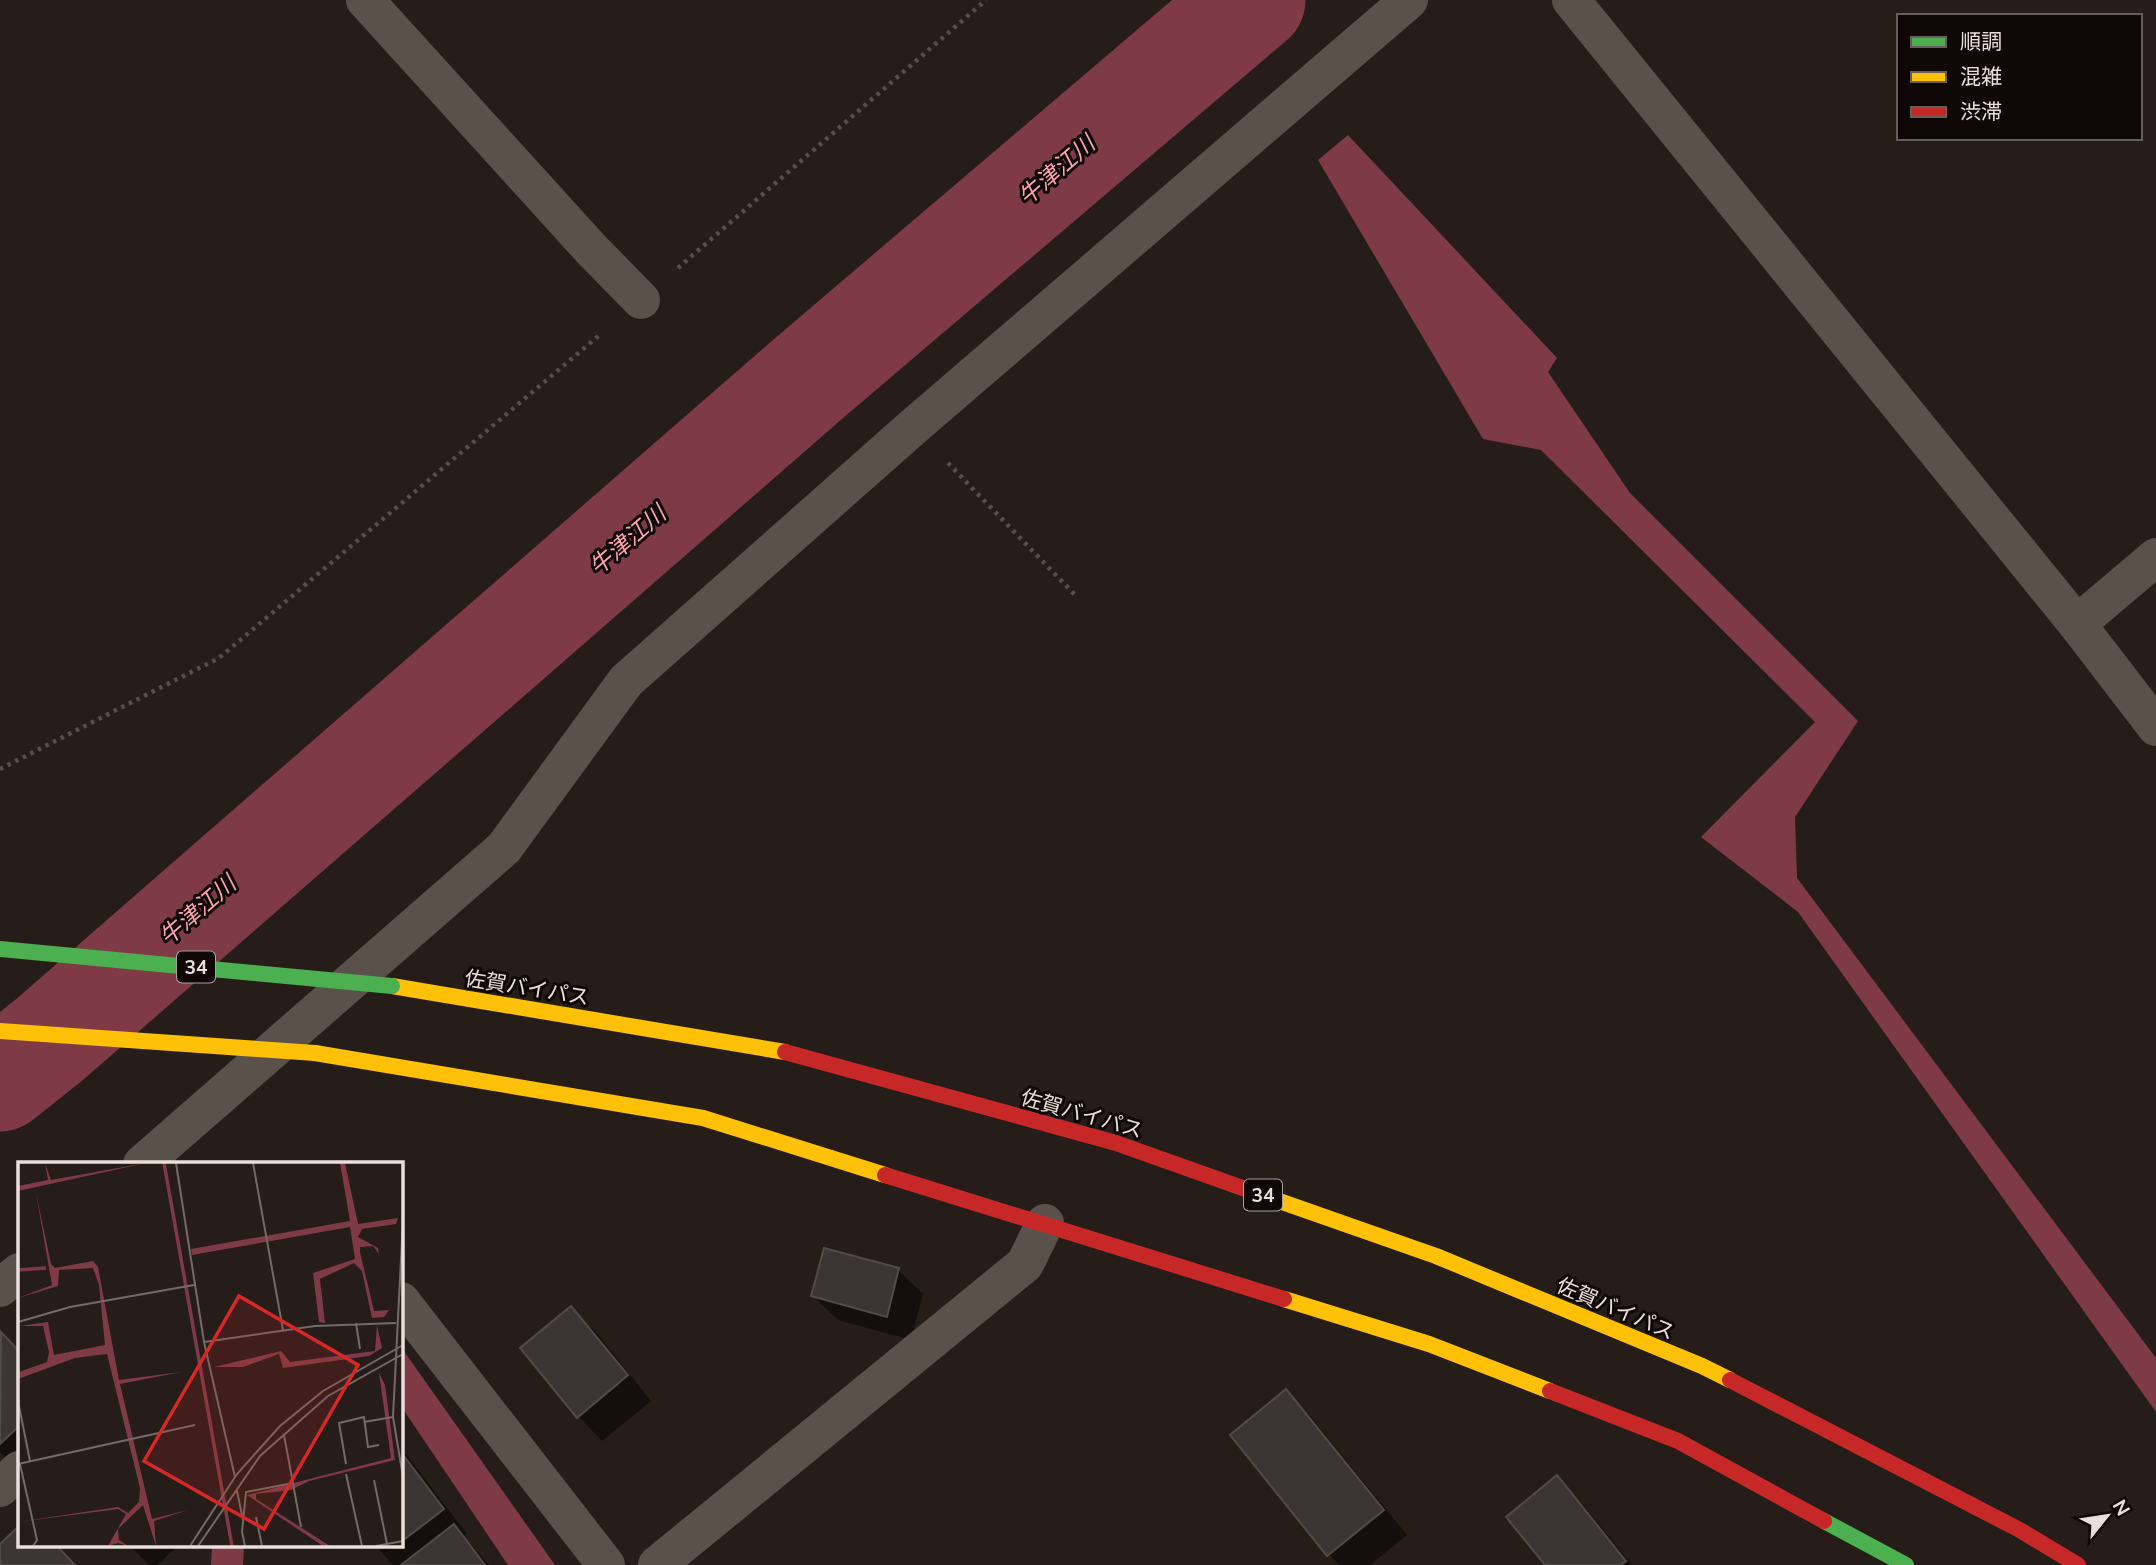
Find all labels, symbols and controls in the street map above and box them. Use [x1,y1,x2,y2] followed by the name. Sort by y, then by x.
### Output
[1897,14,2142,140] legend
[1960,28,2002,54] text: 順調
[1960,63,2002,89] text: 混雑
[1960,98,2002,124] text: 渋滞
[1012,127,1102,211] water label: 牛津江川
[583,497,673,581] water label: 牛津江川
[153,867,243,951] water label: 牛津江川
[177,951,215,982] road number: 34
[463,964,591,1010] street label: 佐賀バイパス
[1018,1083,1146,1143] street label: 佐賀バイパス
[18,1162,402,1548] inset map
[1244,1180,1282,1210] road number: 34
[1553,1271,1679,1345] street label: 佐賀バイパス
[2072,1481,2142,1551] north arrow
[2108,1495,2136,1520] text: N

